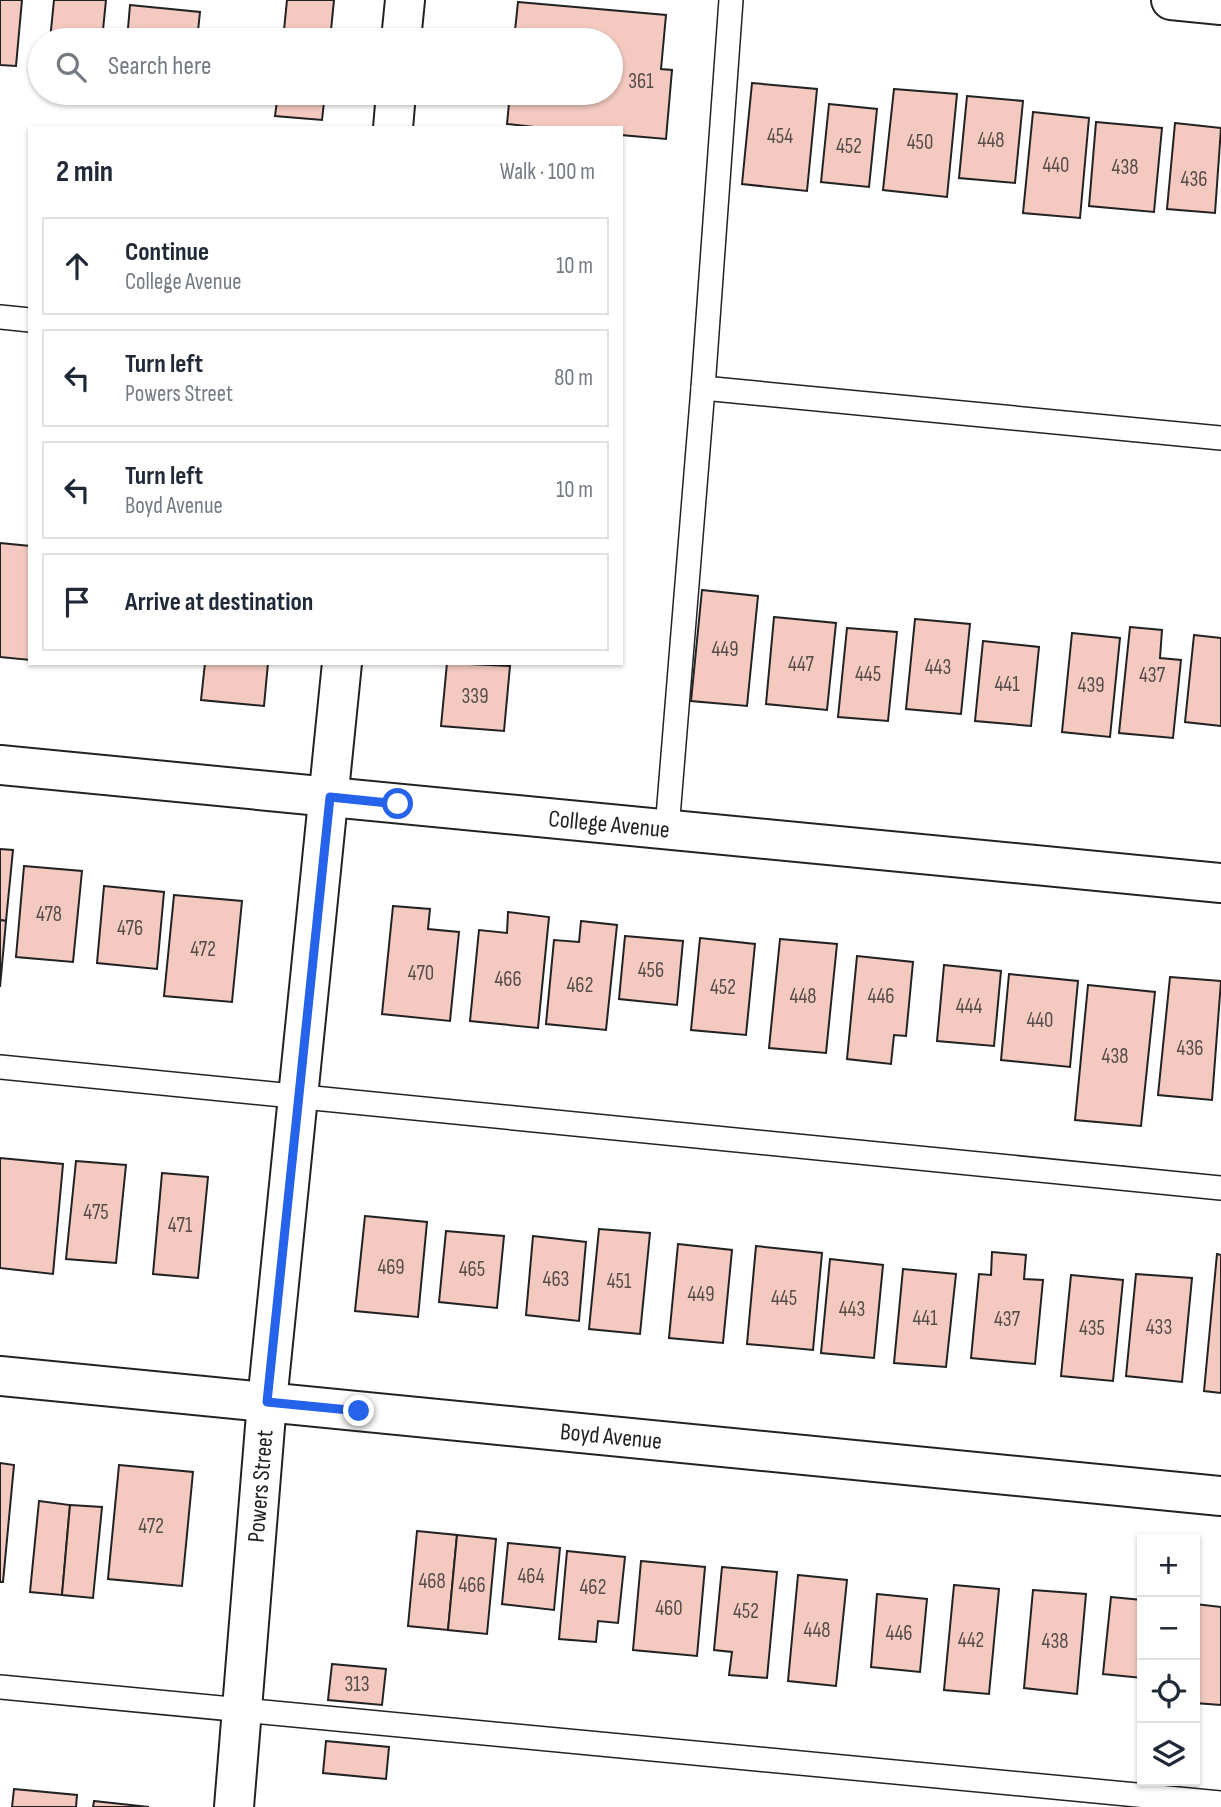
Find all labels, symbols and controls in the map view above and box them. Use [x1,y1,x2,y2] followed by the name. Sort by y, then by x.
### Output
[28,28,623,105] search box
[52,48,90,86] icon: search
[108,51,211,82] text: Search here
[628,69,654,94] house number: 361
[767,124,793,149] house number: 454
[978,128,1004,153] house number: 448
[907,130,933,155] house number: 450
[836,134,862,159] house number: 452
[1042,153,1070,178] house number: 440
[56,154,113,190] text: 2 min
[1112,155,1138,180] house number: 438
[500,158,595,186] text: Walk · 100 m
[1181,167,1207,192] house number: 436
[125,237,209,268] text: Continue
[58,247,96,285] icon: ahead
[556,252,593,280] text: 10 m
[125,268,242,296] text: College Avenue
[125,349,203,380] text: Turn left
[58,359,96,397] icon: left
[554,364,593,392] text: 80 m
[125,380,233,408] text: Powers Street
[125,461,203,492] text: Turn left
[58,471,96,509] icon: left
[556,476,593,504] text: 10 m
[125,492,223,520] text: Boyd Avenue
[58,583,96,621] icon: arrive
[125,587,313,618] text: Arrive at destination
[712,637,739,662] house number: 449
[788,652,815,677] house number: 447
[925,655,951,680] house number: 443
[855,662,881,687] house number: 445
[1139,663,1166,688] house number: 437
[994,672,1020,697] house number: 441
[1078,673,1104,698] house number: 439
[462,684,488,709] house number: 339
[382,788,413,819] route start
[547,804,671,844] street label: College Avenue
[36,902,62,927] house number: 478
[117,916,143,941] house number: 476
[190,937,216,962] house number: 472
[638,958,664,983] house number: 456
[408,961,434,986] house number: 470
[494,967,522,992] house number: 466
[567,973,593,998] house number: 462
[710,975,736,1000] house number: 452
[790,984,816,1009] house number: 448
[868,984,894,1009] house number: 446
[956,994,982,1019] house number: 444
[1026,1008,1054,1033] house number: 440
[1177,1036,1203,1061] house number: 436
[1102,1044,1128,1069] house number: 438
[83,1200,109,1225] house number: 475
[168,1213,193,1238] house number: 471
[377,1255,405,1280] house number: 469
[459,1257,485,1282] house number: 465
[543,1267,569,1292] house number: 463
[607,1269,632,1294] house number: 451
[688,1282,715,1307] house number: 449
[771,1286,797,1311] house number: 445
[839,1297,865,1322] house number: 443
[912,1306,938,1331] house number: 441
[994,1307,1021,1332] house number: 437
[1146,1315,1172,1340] house number: 433
[1079,1316,1105,1341] house number: 435
[343,1395,374,1426] route end
[559,1417,663,1455] street label: Boyd Avenue
[241,1429,279,1543] street label: Powers Street
[138,1514,164,1539] house number: 472
[1137,1534,1200,1786] map controls
[1137,1534,1200,1597] button: +
[517,1564,545,1589] house number: 464
[418,1569,446,1594] house number: 468
[458,1573,486,1598] house number: 466
[580,1575,606,1600] house number: 462
[655,1596,683,1621] house number: 460
[1137,1597,1200,1660] button: −
[733,1599,759,1624] house number: 452
[804,1618,830,1643] house number: 448
[886,1621,912,1646] house number: 446
[958,1628,984,1653] house number: 442
[1042,1629,1068,1654] house number: 438
[1137,1660,1200,1723] button: locate
[345,1672,369,1697] house number: 313
[1137,1723,1200,1786] button: layers

